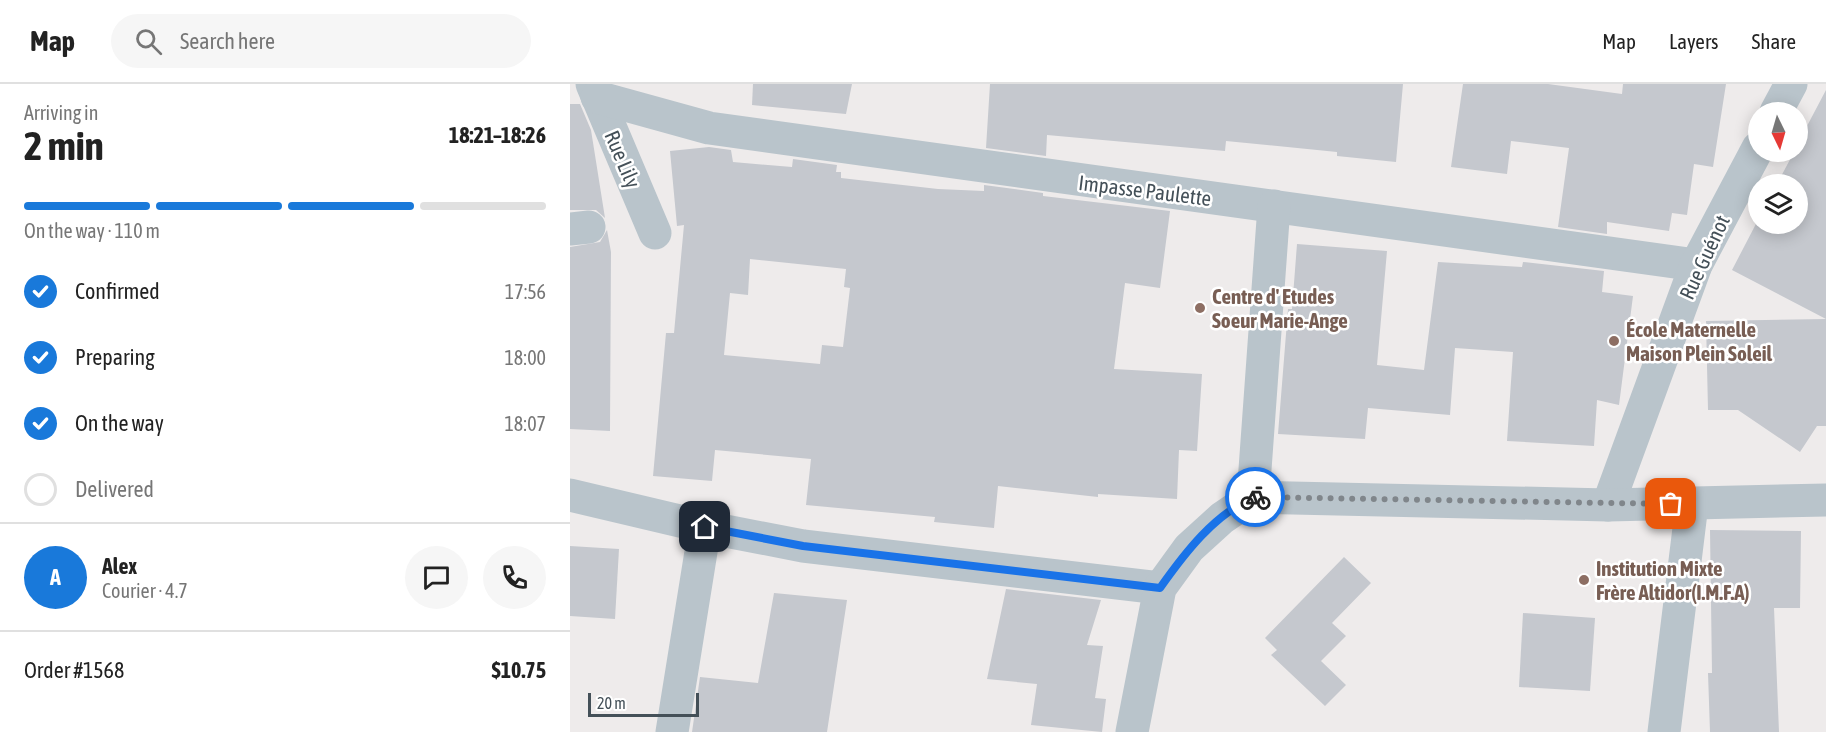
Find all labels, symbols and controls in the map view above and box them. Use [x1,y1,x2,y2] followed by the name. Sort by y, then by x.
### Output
[111,14,531,68] search box
[30,25,75,57] text: Map
[132,25,165,58] icon: search
[180,28,275,54] text: Search here
[1602,29,1636,53] text: Map
[1669,29,1719,53] text: Layers
[1752,29,1796,53] text: Share
[24,101,98,124] text: Arriving in
[1748,102,1808,162] north arrow
[1748,102,1808,234] map controls
[449,122,546,148] text: 18:21–18:26
[24,124,104,168] text: 2 min
[600,127,646,192] street label: Rue Lily
[1077,170,1213,210] street label: Impasse Paulette
[1748,174,1808,234] button: layers
[1674,211,1734,303] street label: Rue Guénot
[24,219,160,242] text: On the way · 110 m
[24,275,57,308] icon: check
[75,278,160,304] text: Confirmed
[505,280,546,303] text: 17:56
[1212,284,1348,332] place label: Centre d' Etudes Soeur Marie-Ange
[1193,301,1207,315] marker: Centre d' Etudes Soeur Marie-Ange
[1626,317,1772,365] place label: École Maternelle Maison Plein Soleil
[1607,334,1621,348] marker: École Maternelle Maison Plein Soleil
[24,341,57,374] icon: check
[75,344,155,370] text: Preparing
[504,346,546,369] text: 18:00
[24,407,57,440] icon: check
[75,410,164,436] text: On the way
[504,412,546,435] text: 18:07
[1225,467,1285,527] courier
[75,476,154,502] text: Delivered
[1645,478,1696,529] pin
[1239,481,1272,514] icon: bike
[1654,487,1687,520] icon: bag
[679,501,730,552] pin
[688,510,721,543] icon: home
[405,546,468,609] button: chat
[483,546,546,609] button: phone
[102,553,137,579] text: Alex
[1596,556,1750,604] place label: Institution Mixte Frère Altidor(I.M.F.A)
[50,564,61,590] text: A
[1577,573,1591,587] marker: Institution Mixte Frère Altidor(I.M.F.A)
[102,579,188,602] text: Courier · 4.7
[24,657,124,683] text: Order #1568
[491,657,546,683] text: $10.75
[588,690,699,718] scale bar
[597,694,626,712] text: 20 m

